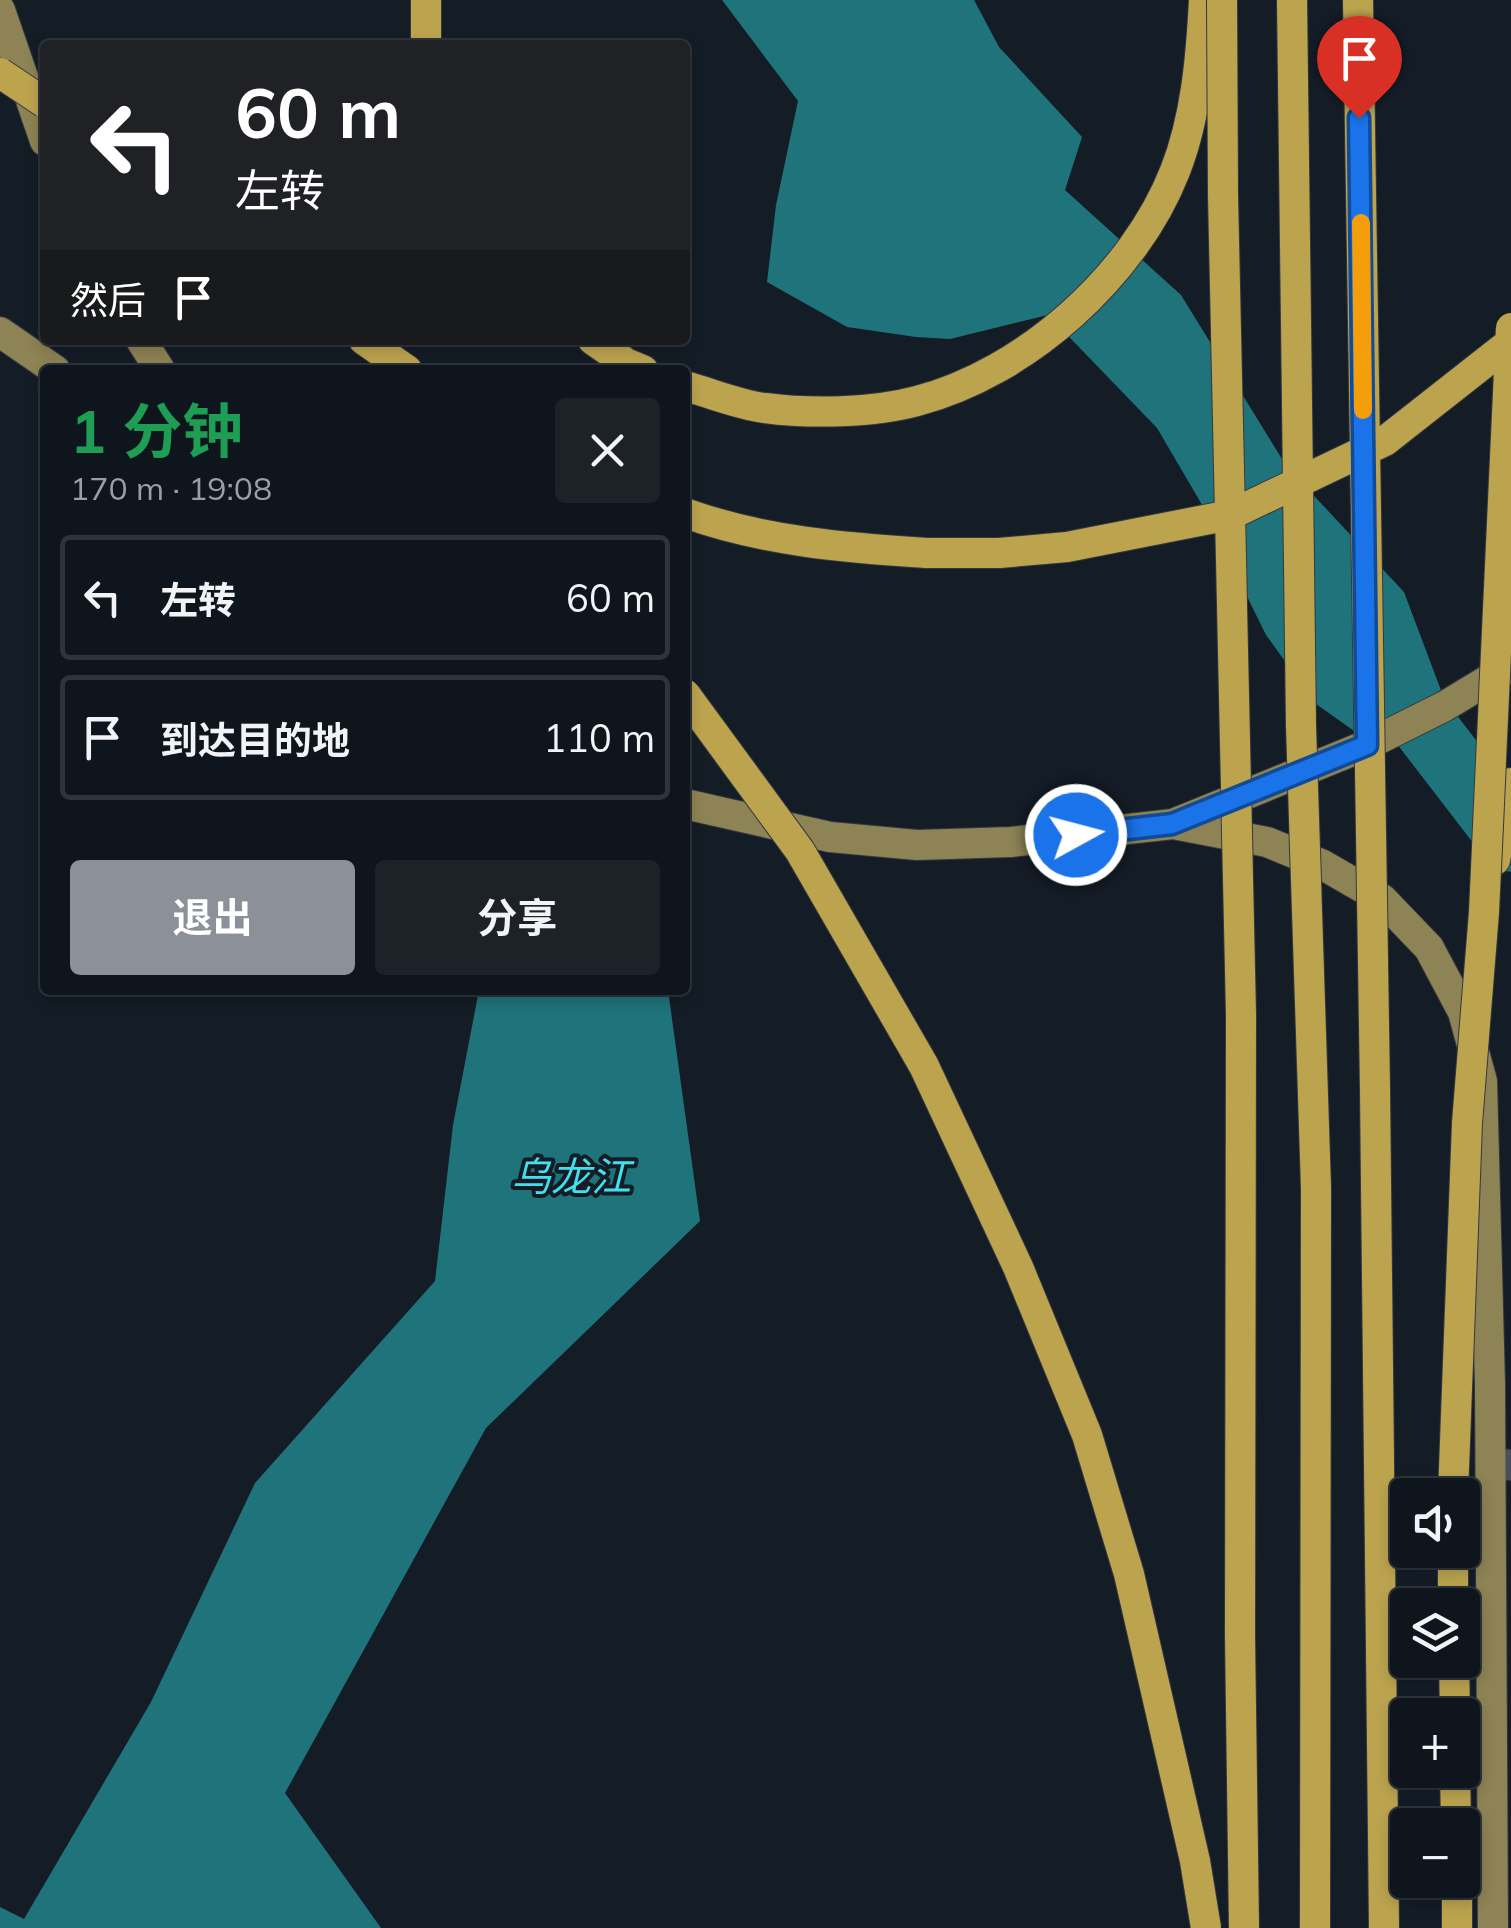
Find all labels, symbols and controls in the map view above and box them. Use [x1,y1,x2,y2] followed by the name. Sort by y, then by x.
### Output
[1317,16,1402,119] pin
[1332,31,1387,86] icon: arrive
[235,68,401,156] text: 60 m
[70,80,200,210] icon: left
[235,162,325,218] text: 左转
[166,270,221,325] icon: arrive
[70,276,146,324] text: 然后
[70,393,242,468] text: 1 分钟
[555,398,660,503] button: close
[70,468,272,508] text: 170 m · 19:08
[75,570,130,625] icon: left
[566,574,655,622] text: 60 m
[160,576,236,624] text: 左转
[75,710,130,765] icon: arrive
[543,714,655,762] text: 110 m
[160,716,350,764] text: 到达目的地
[1024,783,1128,887] position arrow
[70,860,355,975] button: 退出
[375,860,660,975] button: 分享
[511,1151,635,1201] water label: 乌龙江
[1390,1478,1480,1898] map controls
[1390,1478,1480,1568] button: sound
[1390,1588,1480,1678] button: layers
[1390,1698,1480,1788] button: +
[1390,1808,1480,1898] button: −

